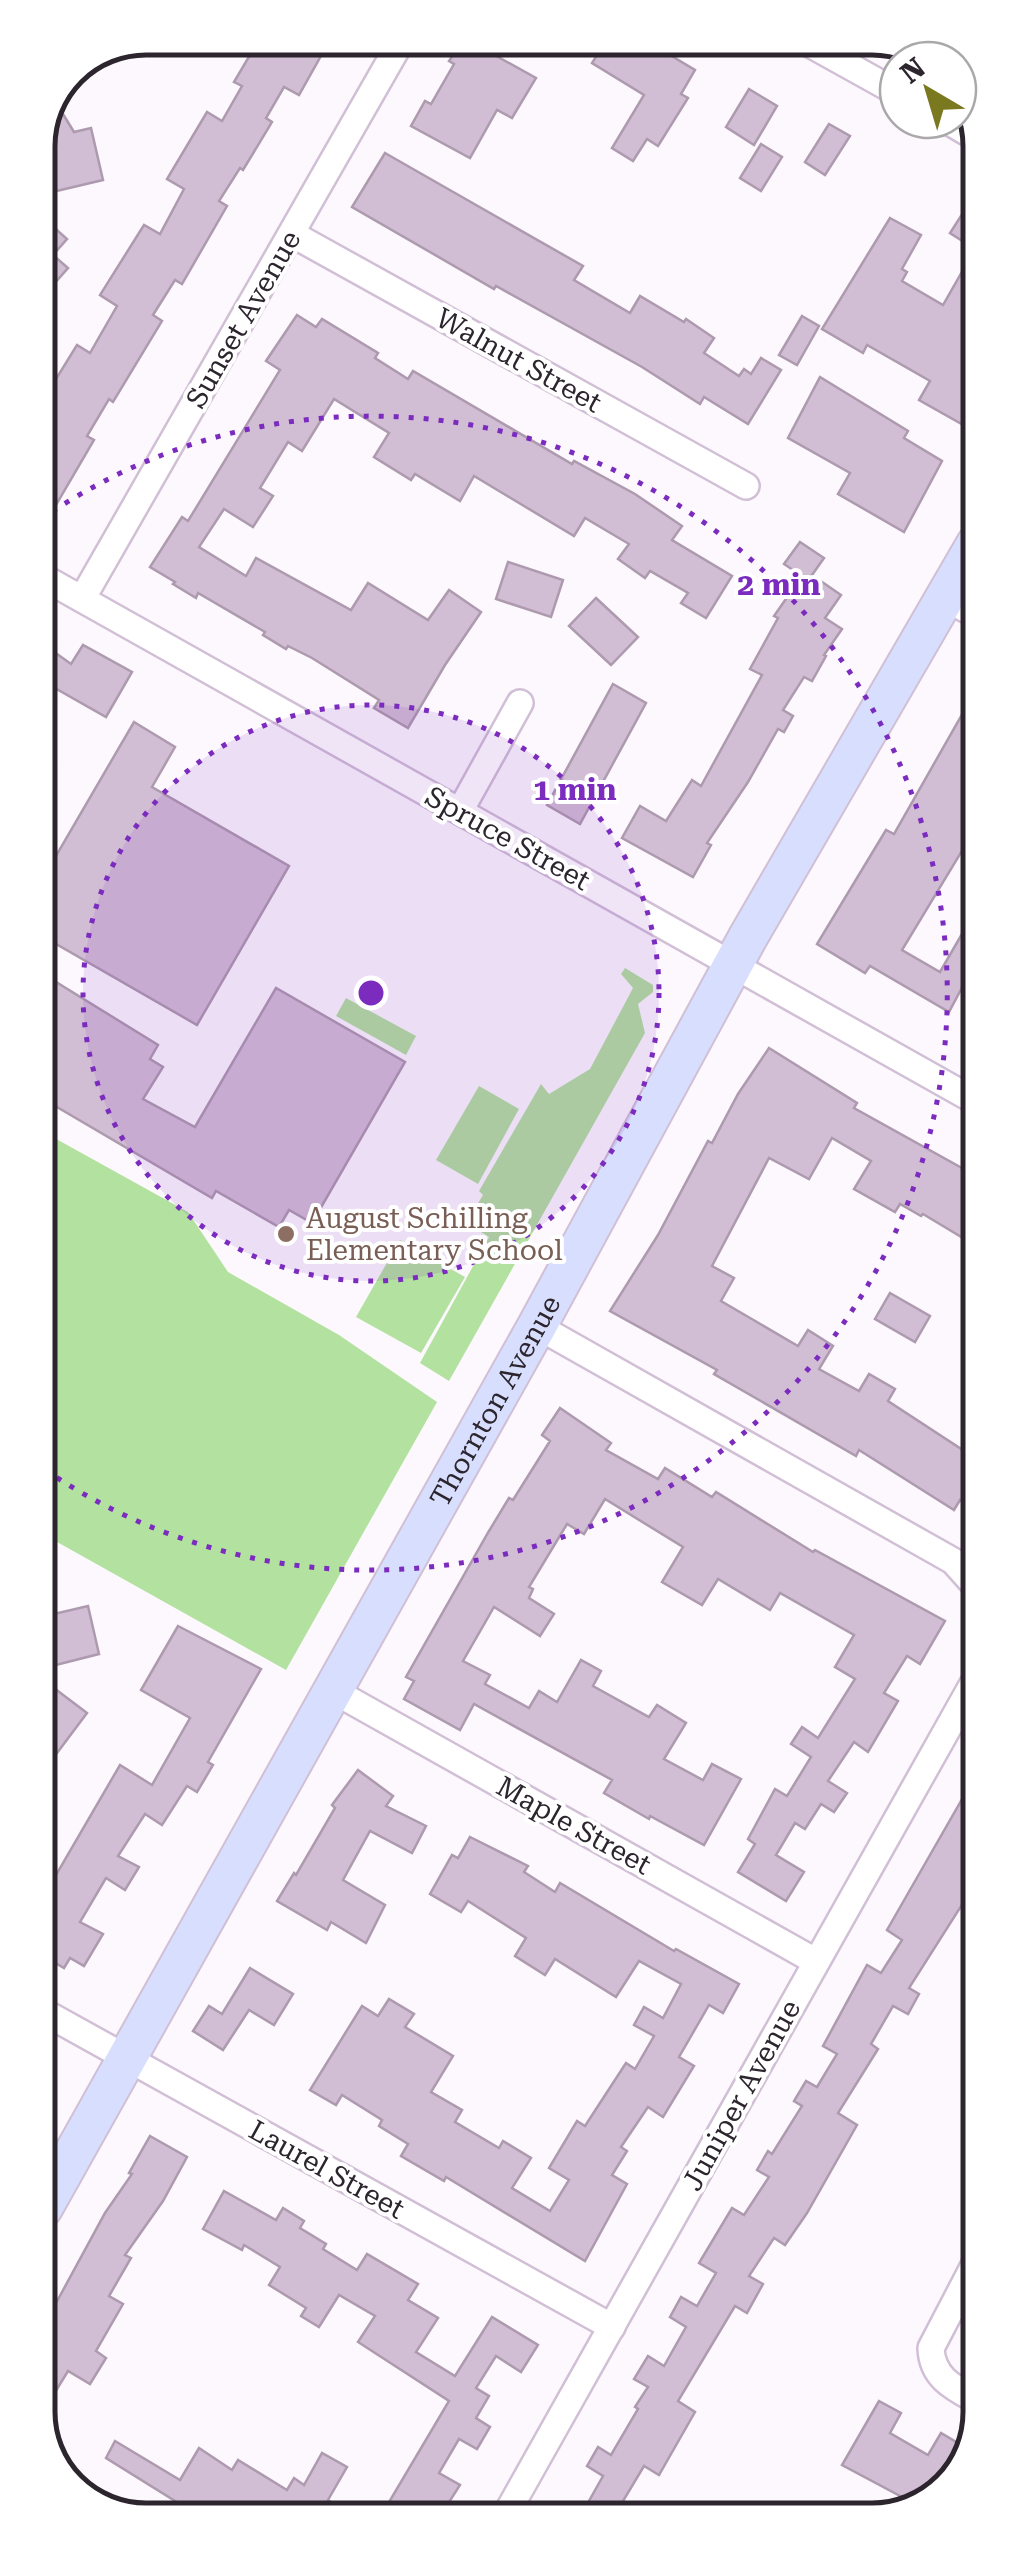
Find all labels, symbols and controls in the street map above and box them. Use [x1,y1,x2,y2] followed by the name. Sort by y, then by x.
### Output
[878,40,978,140] north arrow
[894,51,932,90] text: N
[179,225,308,414] street label: Sunset Avenue
[430,301,607,420] street label: Walnut Street
[737,567,821,602] text: 2 min
[533,772,617,807] text: 1 min
[420,780,596,897] street label: Spruce Street
[353,975,389,1011] centre of rings
[306,1202,563,1267] place label: August Schilling Elementary School
[275,1223,297,1245] marker: August Schilling Elementary School
[423,1290,567,1512] street label: Thornton Avenue
[491,1769,657,1881] street label: Maple Street
[675,1994,807,2196] street label: Juniper Avenue
[243,2113,410,2226] street label: Laurel Street

